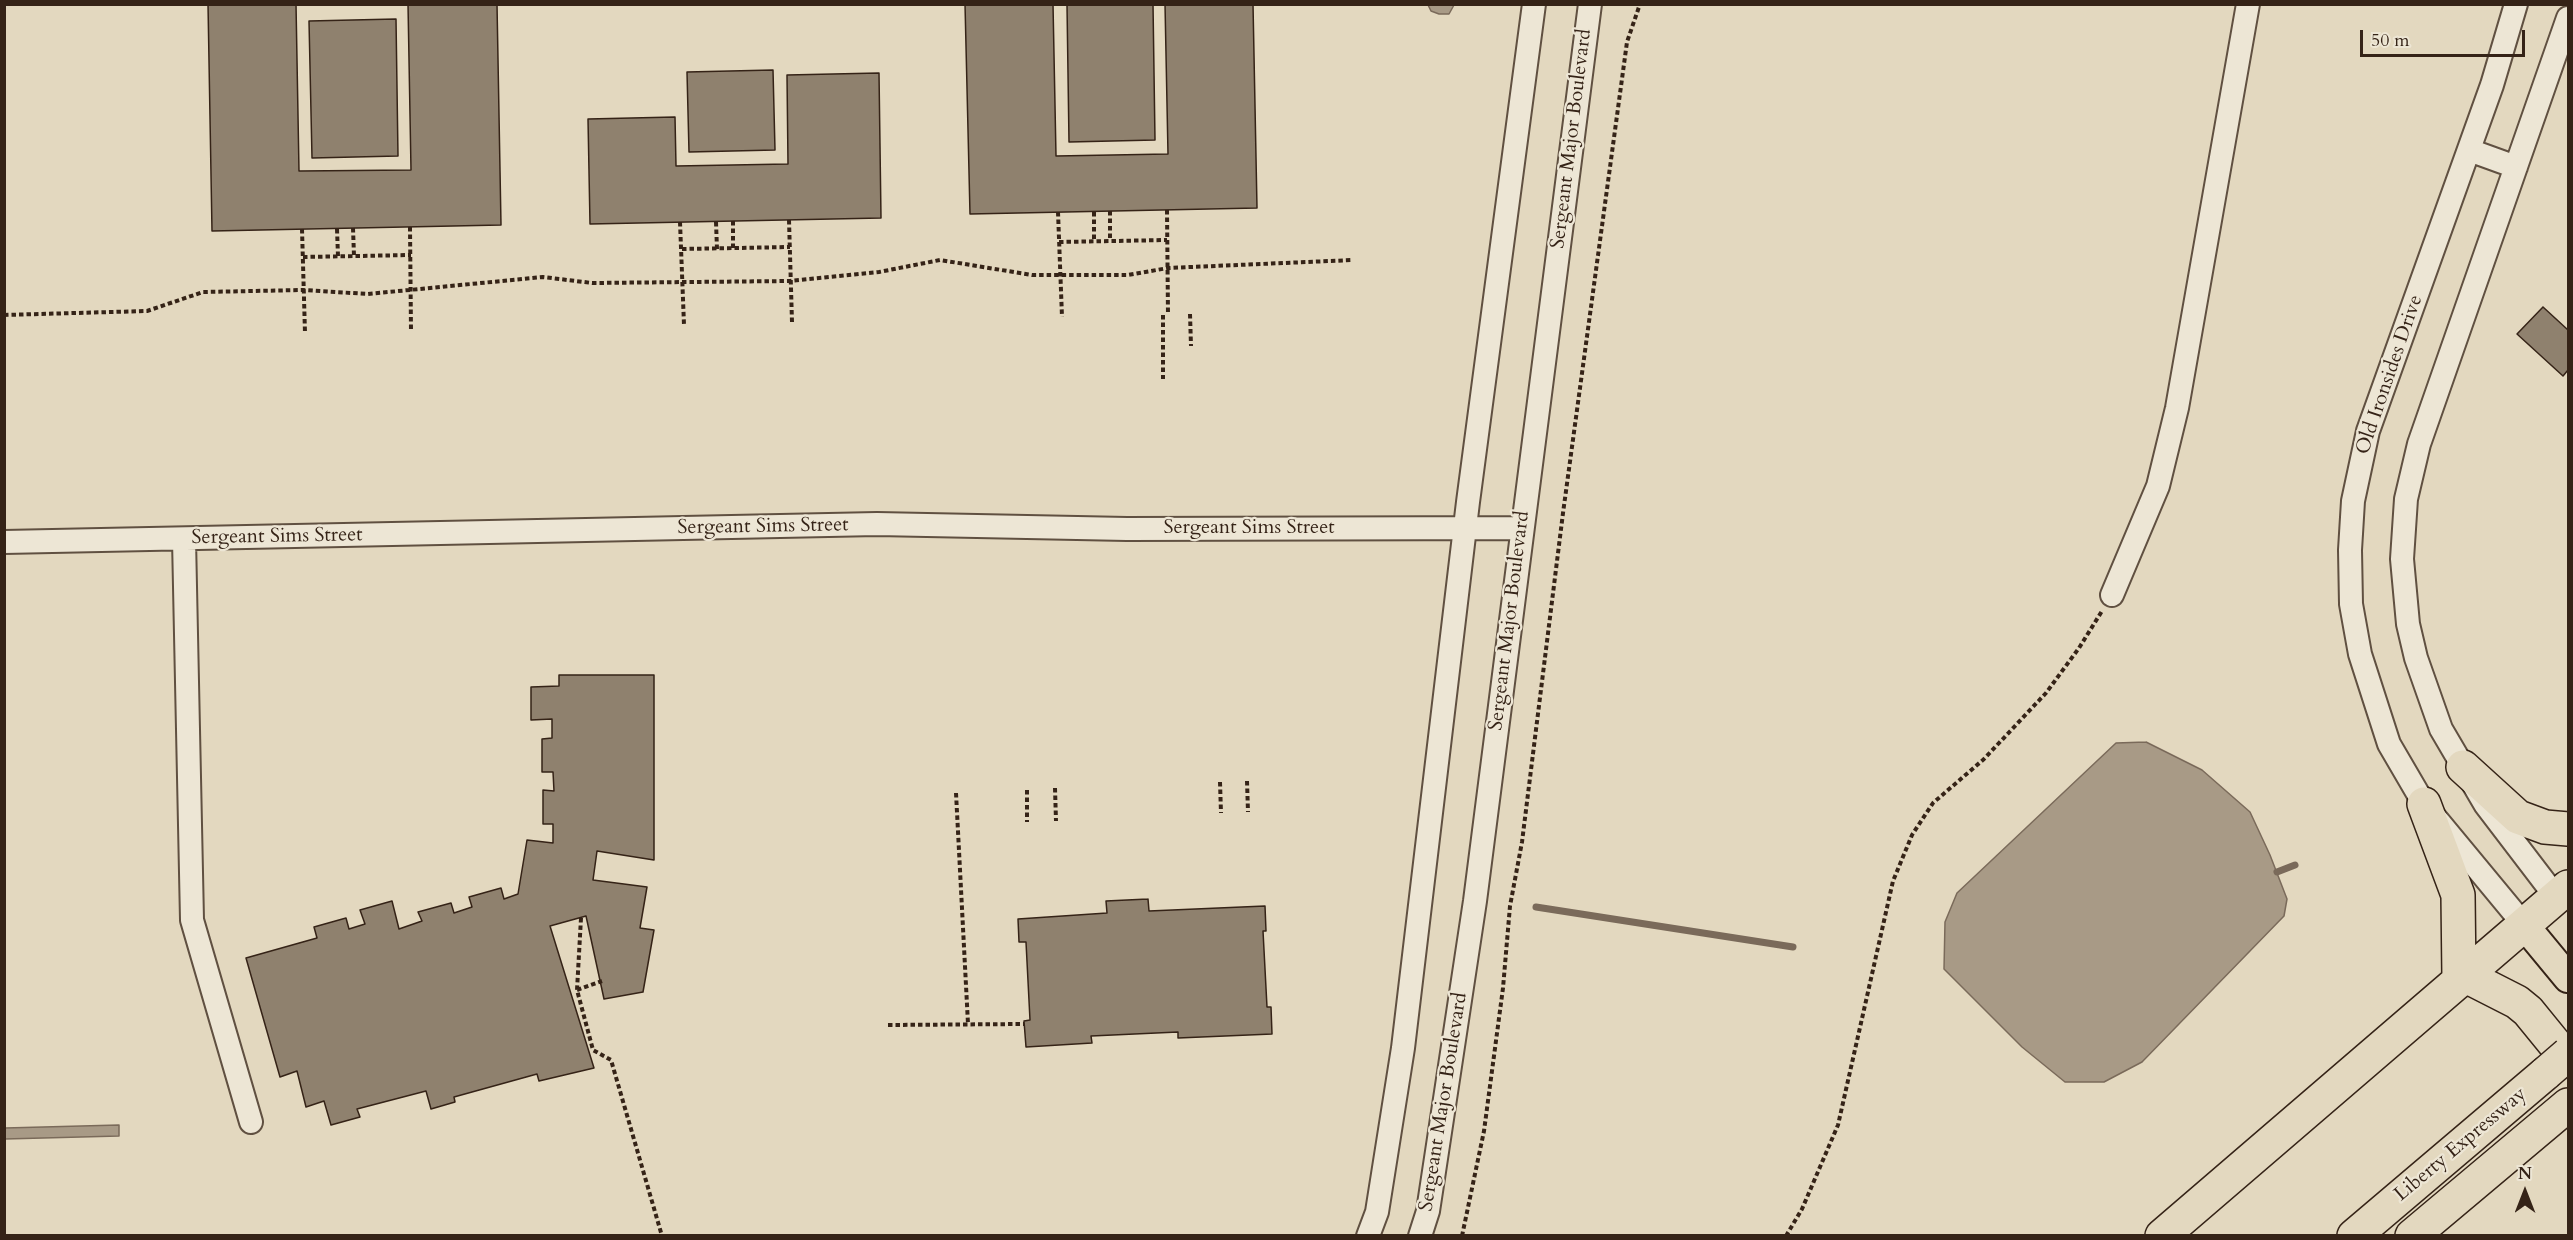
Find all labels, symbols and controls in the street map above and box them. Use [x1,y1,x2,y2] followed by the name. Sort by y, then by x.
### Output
[2363,18,2528,56] scale bar
[1547,28,1597,250] street label: Sergeant Major Boulevard
[2371,28,2410,53] text: 50 m
[2351,292,2429,458] street label: Old Ironsides Drive
[1485,510,1535,732] street label: Sergeant Major Boulevard
[677,514,849,540] street label: Sergeant Sims Street
[1163,516,1335,540] street label: Sergeant Sims Street
[191,524,363,550] street label: Sergeant Sims Street
[1415,991,1473,1213] street label: Sergeant Major Boulevard
[2390,1083,2532,1207] street label: Liberty Expressway
[2495,1162,2555,1222] north arrow
[2518,1163,2532,1185] text: N

